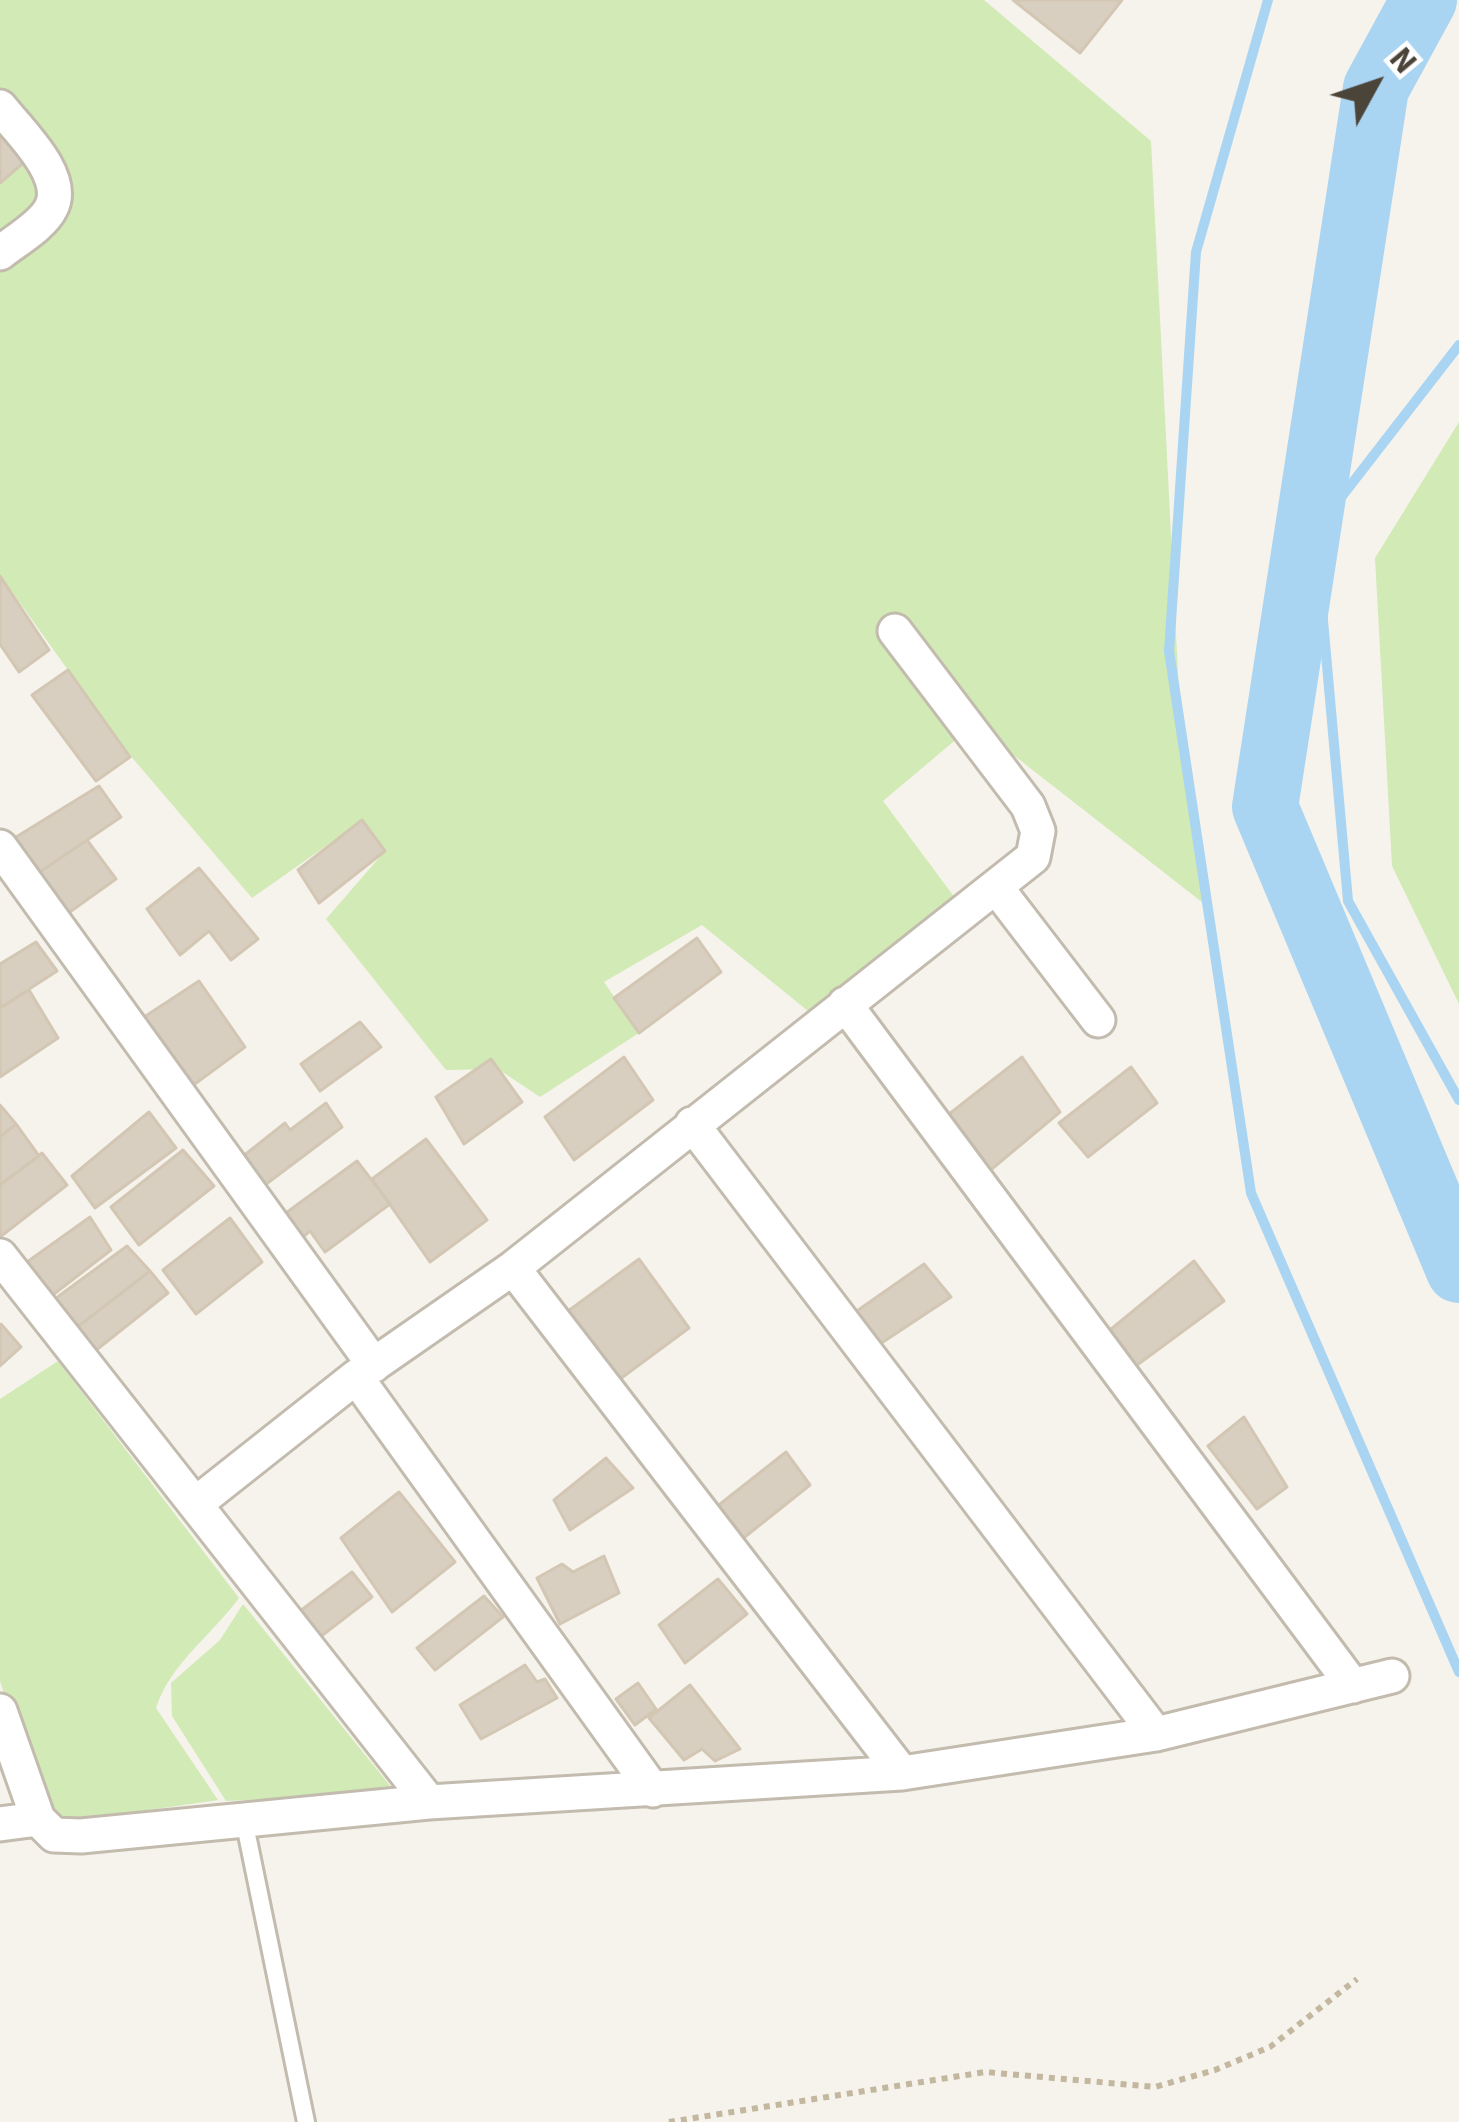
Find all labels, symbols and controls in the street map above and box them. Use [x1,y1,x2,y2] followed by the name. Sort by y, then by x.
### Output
[1315,24,1435,144] north arrow
[1378,37,1428,84] text: N

